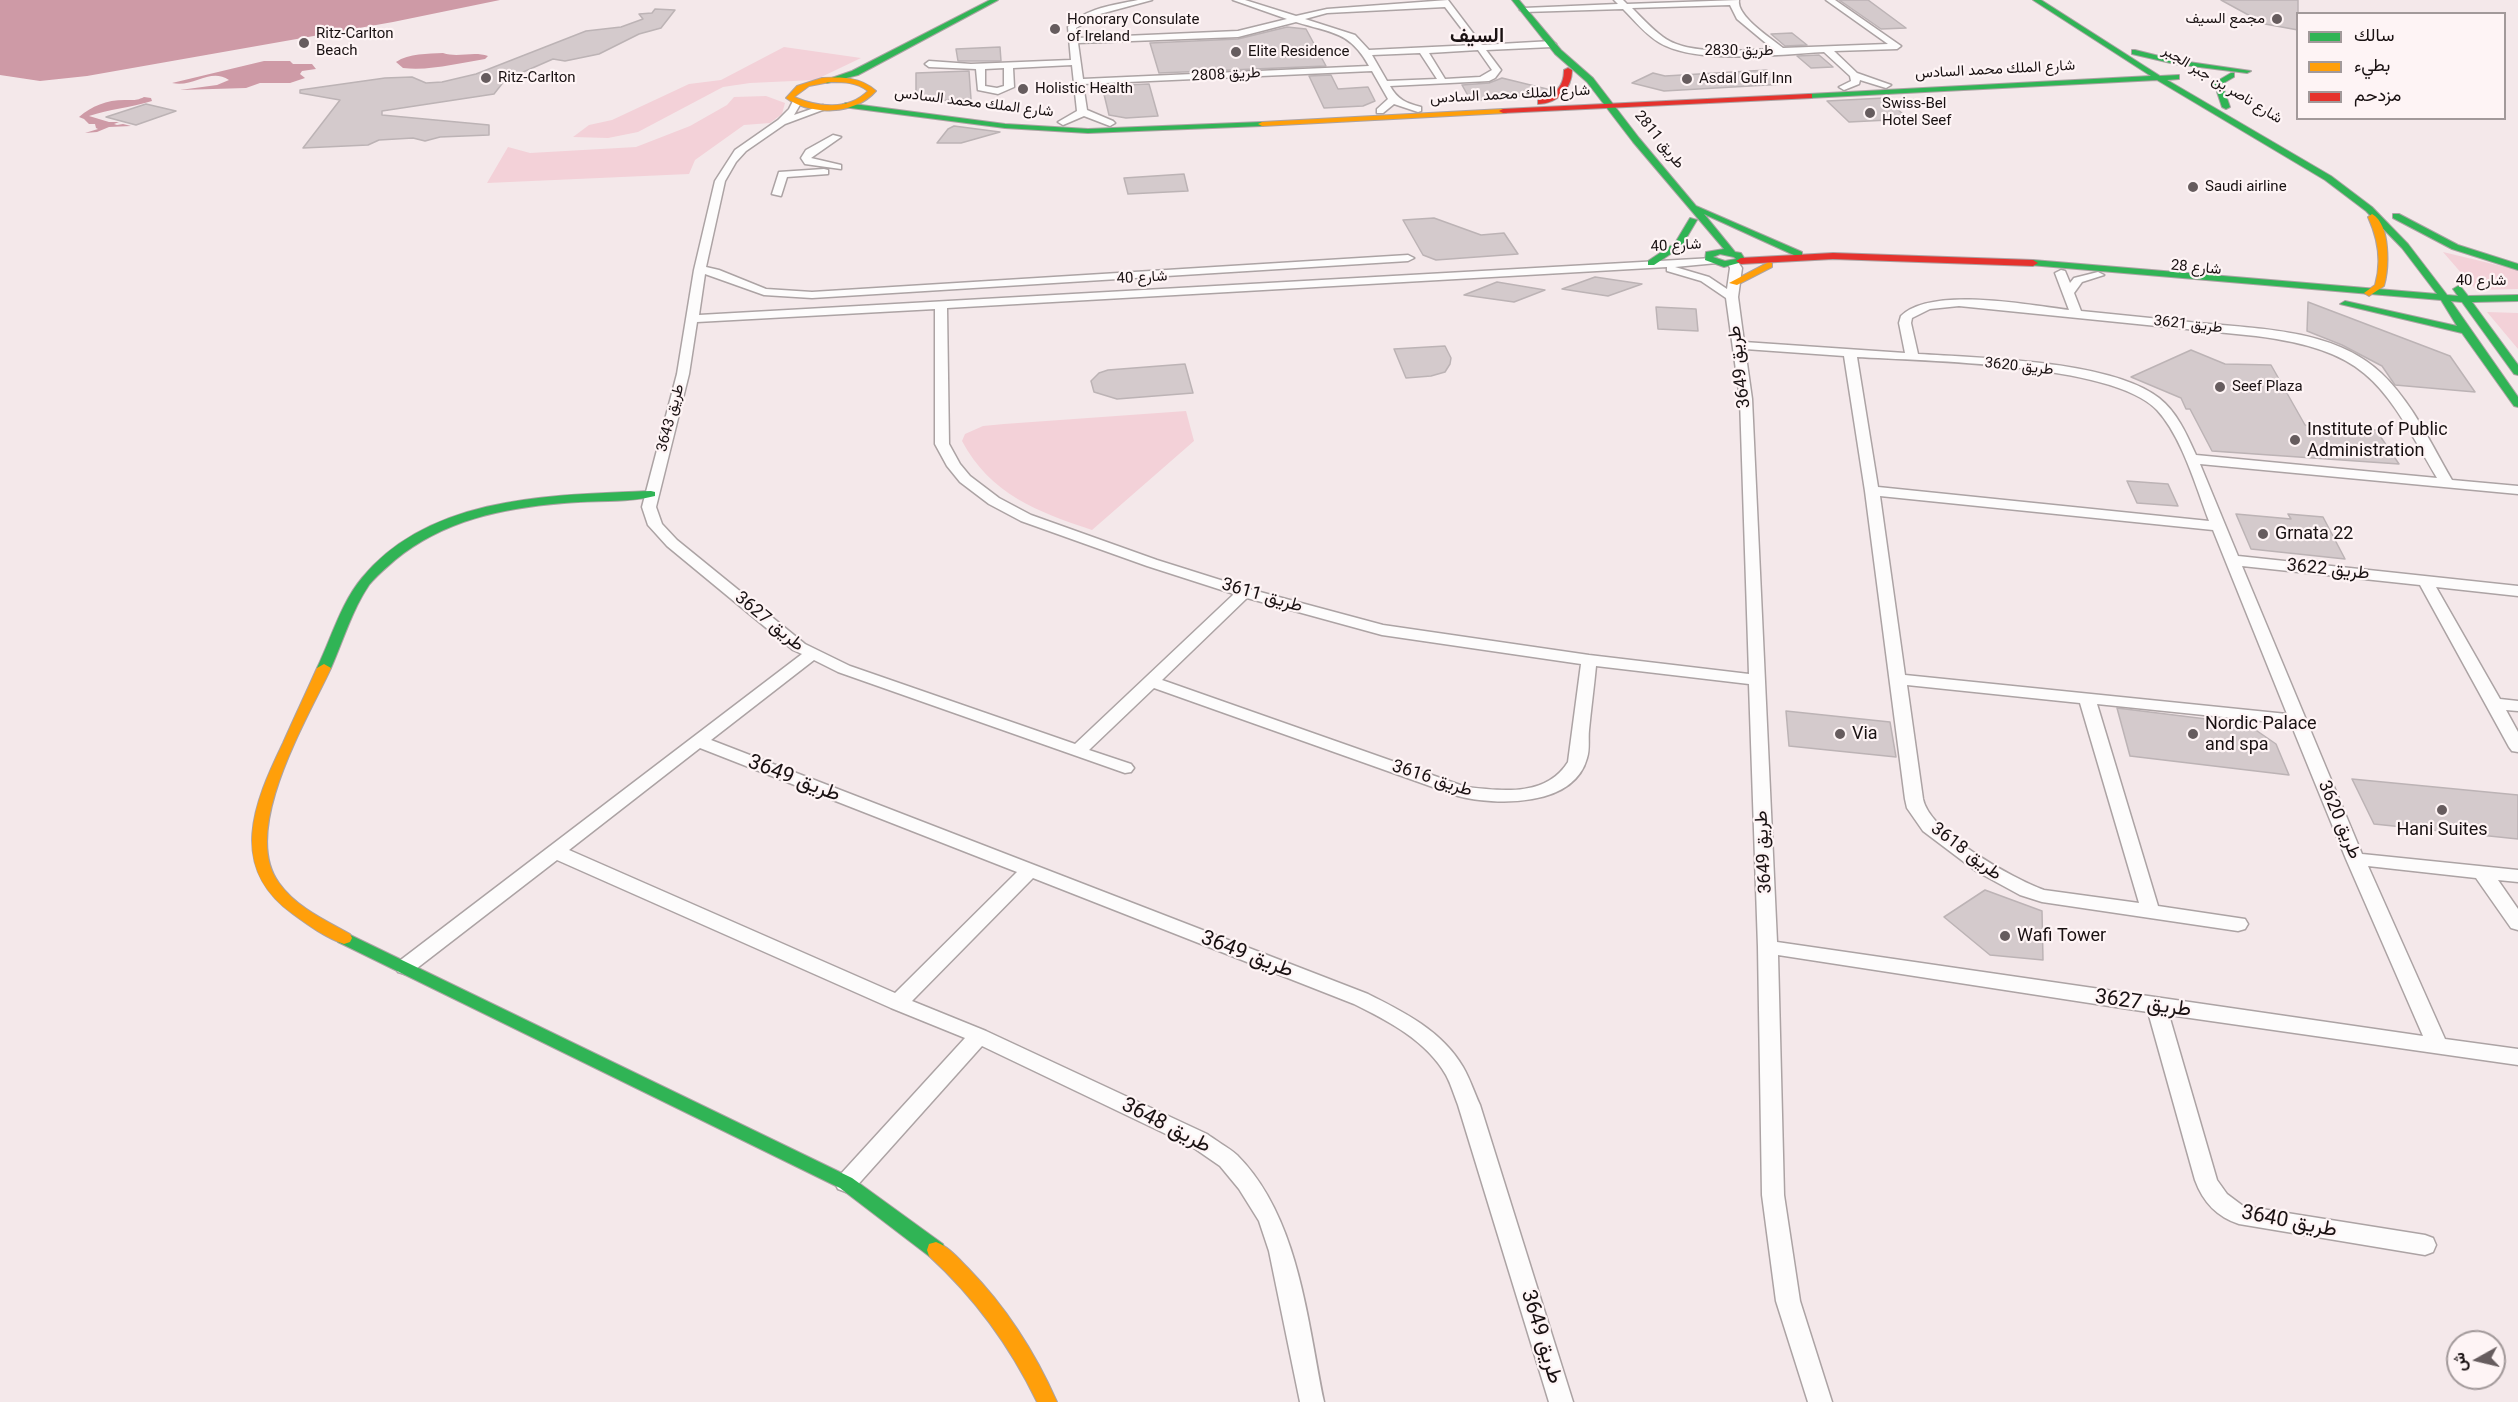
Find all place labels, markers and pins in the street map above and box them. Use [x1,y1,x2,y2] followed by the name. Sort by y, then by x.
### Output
[2186,10,2265,28] place label: مجمع السيف
[1067,11,1199,46] place label: Honorary Consulate of Ireland
[2270,12,2284,26] marker: مجمع السيف
[1048,22,1062,36] marker: Honorary Consulate of Ireland
[316,25,394,60] place label: Ritz-Carlton Beach
[297,36,311,50] marker: Ritz-Carlton Beach
[1248,43,1349,61] place label: Elite Residence
[1229,45,1243,59] marker: Elite Residence
[498,69,576,87] place label: Ritz-Carlton
[1699,70,1792,88] place label: Asdal Gulf Inn
[479,71,493,85] marker: Ritz-Carlton
[1680,72,1694,86] marker: Asdal Gulf Inn
[1035,80,1133,98] place label: Holistic Health
[1016,82,1030,96] marker: Holistic Health
[1882,95,1952,130] place label: Swiss-Bel Hotel Seef
[1863,106,1877,120] marker: Swiss-Bel Hotel Seef
[2205,178,2287,196] place label: Saudi airline
[2186,180,2200,194] marker: Saudi airline
[2232,378,2303,396] place label: Seef Plaza
[2213,380,2227,394] marker: Seef Plaza
[2307,419,2448,462] place label: Institute of Public Administration
[2288,433,2302,447] marker: Institute of Public Administration
[2275,523,2353,545] place label: Grnata 22
[2256,527,2270,541] marker: Grnata 22
[2205,713,2317,756] place label: Nordic Palace and spa
[1852,723,1878,745] place label: Via
[1833,727,1847,741] marker: Via
[2186,727,2200,741] marker: Nordic Palace and spa
[2435,803,2449,817] marker: Hani Suites
[2396,819,2488,841] place label: Hani Suites
[2017,925,2106,947] place label: Wafi Tower
[1998,929,2012,943] marker: Wafi Tower

